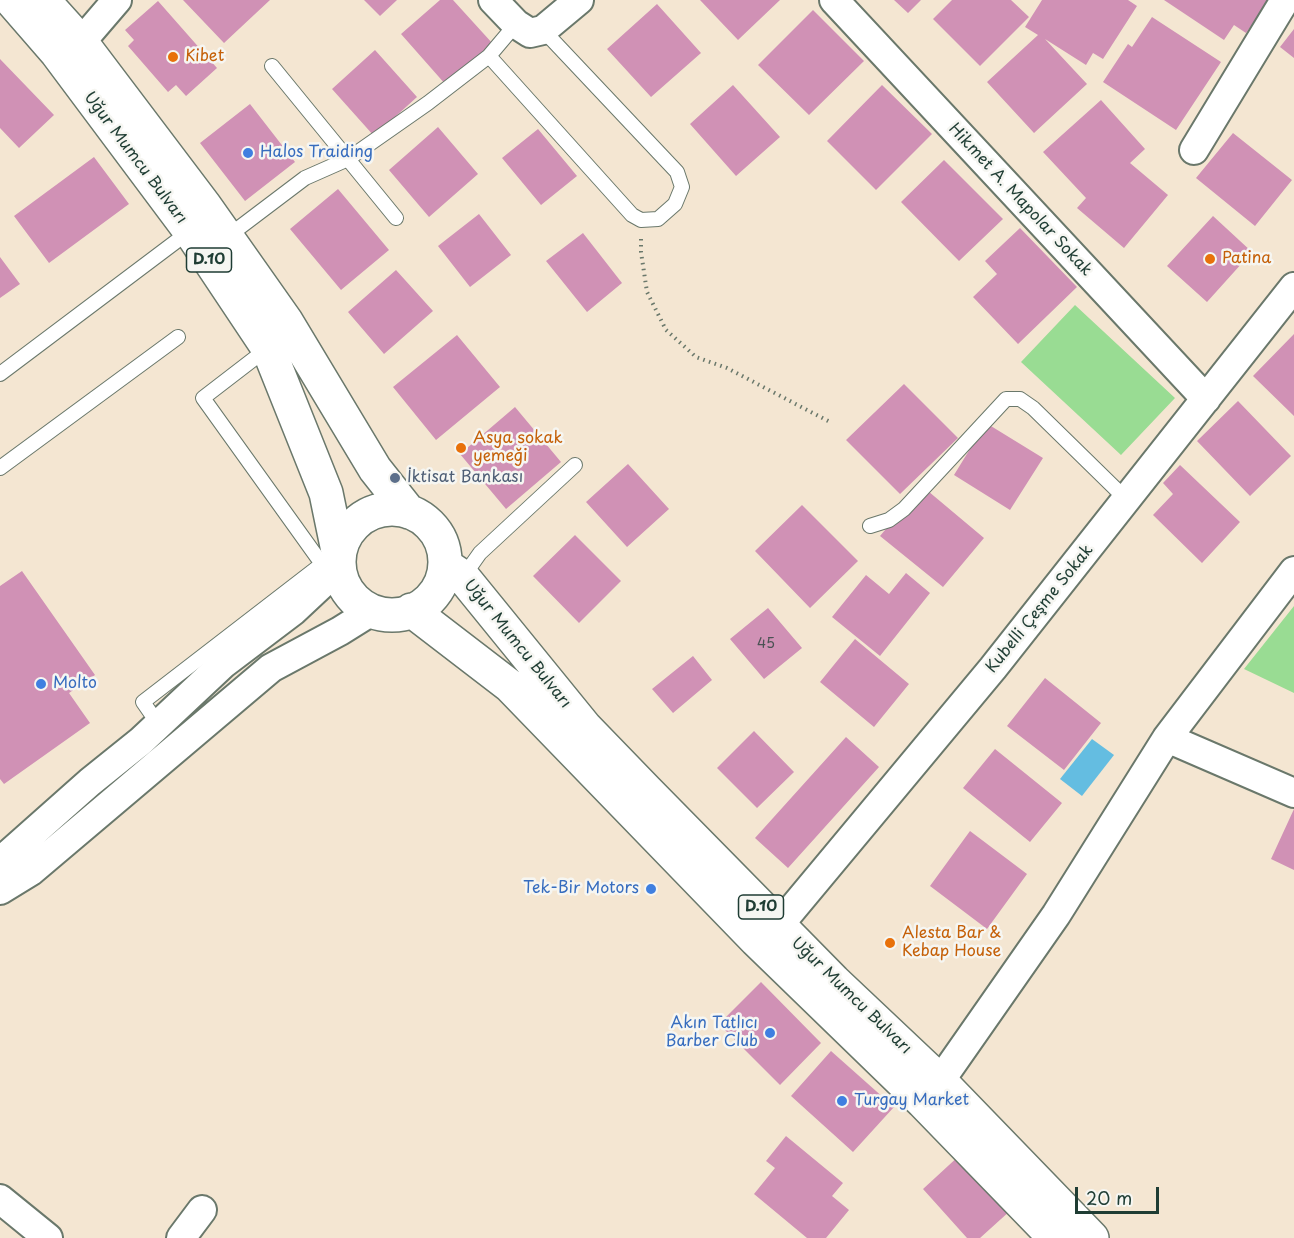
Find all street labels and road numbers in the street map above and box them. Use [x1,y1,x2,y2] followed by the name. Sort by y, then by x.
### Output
[79,88,191,228] street label: Uğur Mumcu Bulvarı
[944,120,1096,280] street label: Hikmet A. Mapolar Sokak
[186,248,232,272] road number: D.10
[982,541,1098,677] street label: Kubelli Çeşme Sokak
[459,576,575,712] street label: Uğur Mumcu Bulvarı
[738,895,783,919] road number: D.10
[787,934,915,1058] street label: Uğur Mumcu Bulvarı

